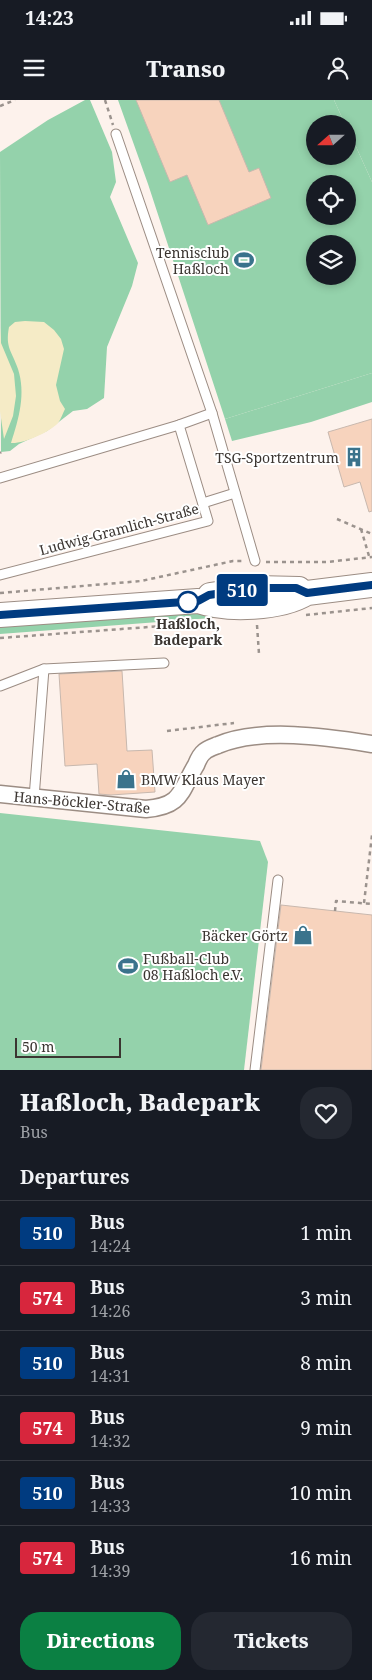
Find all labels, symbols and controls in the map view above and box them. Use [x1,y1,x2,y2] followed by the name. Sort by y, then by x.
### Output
[25,5,74,31] text: 14:23
[146,53,226,83] text: Transo
[20,54,48,82] icon: menu
[324,54,352,82] icon: person
[306,115,356,165] north arrow
[306,115,356,285] map controls
[306,175,356,225] button: locate
[306,235,356,285] button: layers
[156,243,229,278] place label: Tennisclub Haßloch
[233,249,255,271] sports icon: Tennisclub Haßloch
[343,446,365,468] building icon: TSG-Sportzentrum
[215,448,339,467] place label: TSG-Sportzentrum
[37,499,201,559] street label: Ludwig-Gramlich-Straße
[213,574,271,606] line badge: 510
[227,578,257,602] text: 510
[177,591,199,613] marker: Haßloch, Badepark
[154,614,222,649] place label: Haßloch, Badepark
[115,768,137,790] shop icon: BMW Klaus Mayer
[141,770,266,789] place label: BMW Klaus Mayer
[13,787,151,817] street label: Hans-Böckler-Straße
[292,924,314,946] shop icon: Bäcker Görtz
[202,926,288,945] place label: Bäcker Görtz
[143,949,243,984] place label: Fußball-Club 08 Haßloch e.V.
[117,955,139,977] sports icon: Fußball-Club 08 Haßloch e.V.
[15,1035,121,1058] scale bar
[22,1037,55,1056] text: 50 m
[20,1085,260,1118] text: Haßloch, Badepark
[300,1087,352,1139] button: heart
[20,1121,48,1143] text: Bus
[20,1164,129,1190] text: Departures
[90,1209,125,1235] text: Bus
[300,1220,352,1246] text: 1 min
[32,1221,63,1245] text: 510
[90,1235,130,1257] text: 14:24
[90,1274,125,1300] text: Bus
[300,1285,352,1311] text: 3 min
[32,1286,63,1310] text: 574
[90,1300,130,1322] text: 14:26
[90,1339,125,1365] text: Bus
[300,1350,352,1376] text: 8 min
[32,1351,63,1375] text: 510
[90,1365,130,1387] text: 14:31
[90,1404,125,1430] text: Bus
[300,1415,352,1441] text: 9 min
[32,1416,63,1440] text: 574
[90,1430,130,1452] text: 14:32
[90,1469,125,1495] text: Bus
[290,1480,352,1506] text: 10 min
[32,1481,63,1505] text: 510
[90,1495,130,1517] text: 14:33
[90,1534,125,1560] text: Bus
[290,1545,352,1571] text: 16 min
[32,1546,63,1570] text: 574
[90,1560,130,1582] text: 14:39
[20,1612,181,1670] button: Directions
[191,1612,352,1670] button: Tickets

